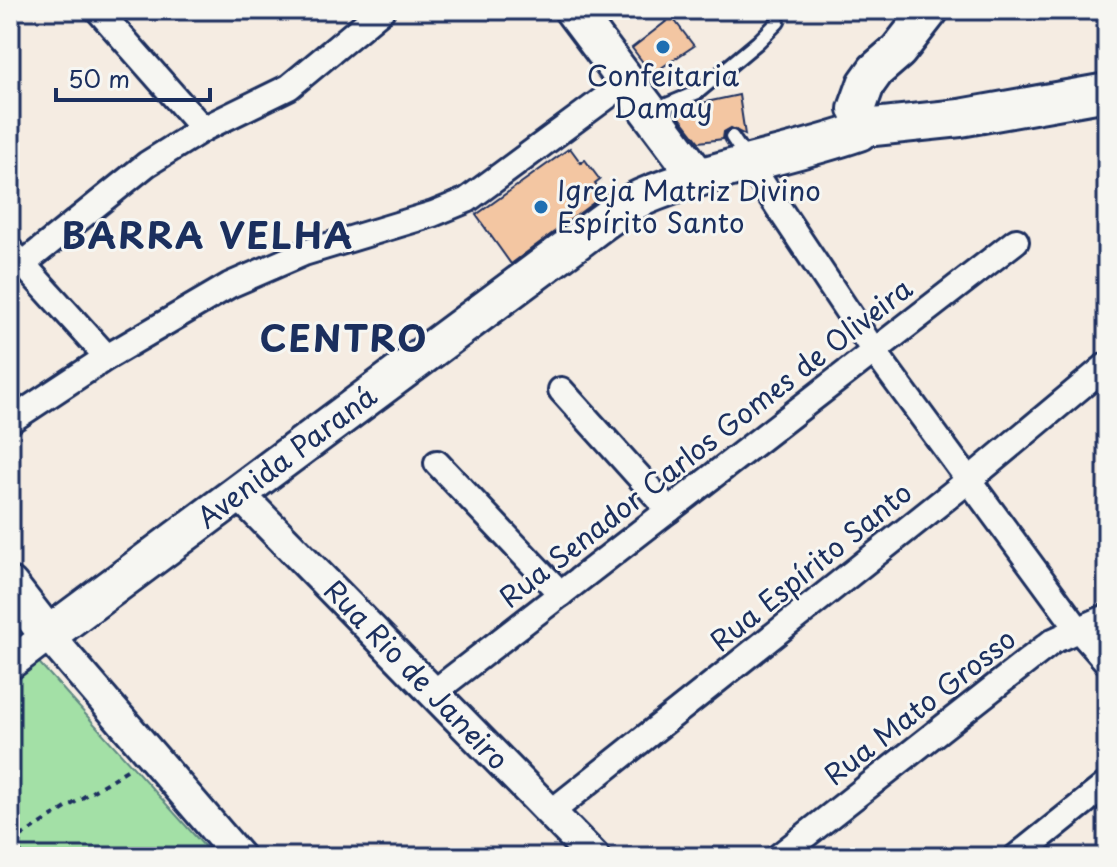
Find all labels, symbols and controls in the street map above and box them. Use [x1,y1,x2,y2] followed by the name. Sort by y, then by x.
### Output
[654,38,672,56] marker: Confeitaria Damay
[56,52,210,102] scale bar
[587,53,740,128] place label: Confeitaria Damay
[68,60,130,96] text: 50 m
[557,168,821,243] place label: Igreja Matriz Divino Espírito Santo
[532,198,550,216] marker: Igreja Matriz Divino Espírito Santo
[62,207,354,261] district label: BARRA VELHA
[489,266,921,617] street label: Rua Senador Carlos Gomes de Oliveira
[260,310,428,364] district label: CENTRO
[187,373,386,538] street label: Avenida Paraná
[700,471,920,661] street label: Rua Espírito Santo
[315,569,519,779] street label: Rua Rio de Janeiro
[814,617,1024,795] street label: Rua Mato Grosso

